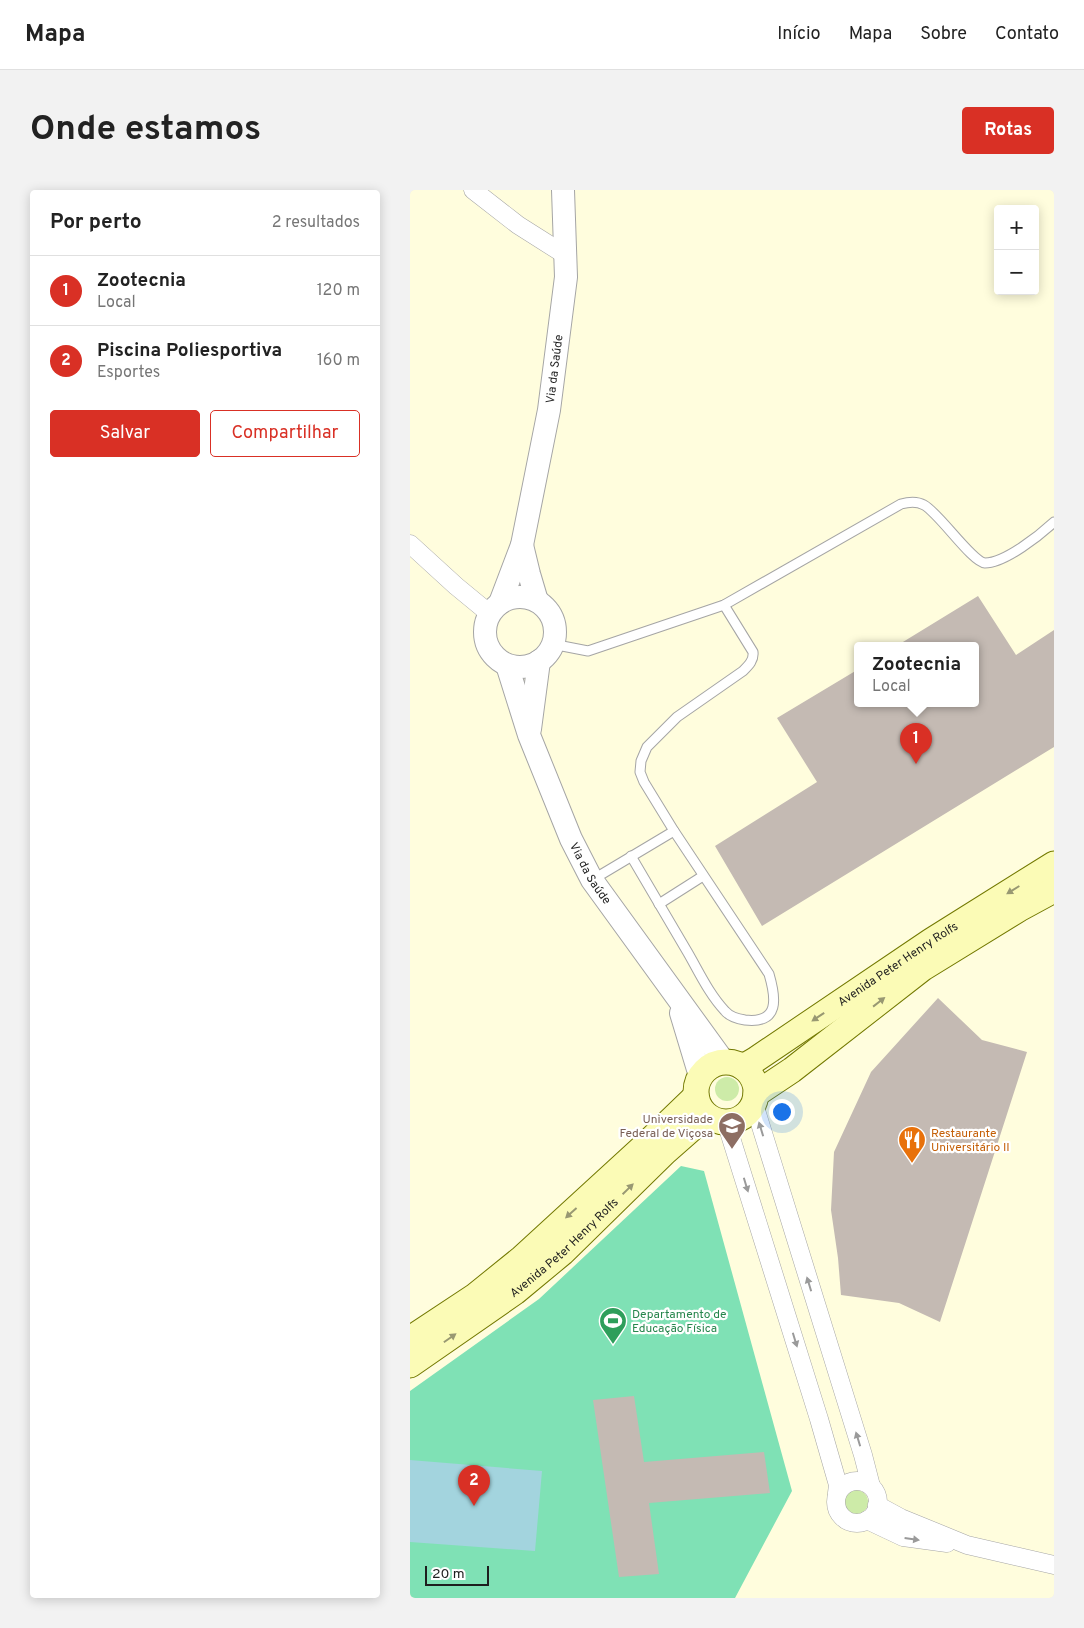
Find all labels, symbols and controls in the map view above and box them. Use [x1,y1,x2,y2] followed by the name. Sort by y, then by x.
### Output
[25,20,85,50] text: Mapa
[777,23,821,46] text: Início
[849,23,892,46] text: Mapa
[920,23,967,46] text: Sobre
[995,23,1059,46] text: Contato
[962,107,1054,154] button: Rotas
[30,108,261,152] text: Onde estamos
[994,205,1039,295] map controls
[994,205,1039,250] button: +
[50,209,142,236] text: Por perto
[272,213,360,233] text: 2 resultados
[994,250,1039,295] button: −
[97,269,186,293] text: Zootecnia
[63,281,69,301] text: 1
[317,281,360,301] text: 120 m
[97,293,136,313] text: Local
[543,334,568,405] street label: Via da Saúde
[97,339,282,363] text: Piscina Poliesportiva
[61,351,71,371] text: 2
[317,351,360,371] text: 160 m
[97,363,160,383] text: Esportes
[50,410,200,457] button: Salvar
[210,410,360,457] button: Compartilhar
[854,642,979,707] popup
[872,653,961,677] text: Zootecnia
[872,677,911,697] text: Local
[900,723,932,764] pin: 1
[565,840,614,908] street label: Via da Saúde
[1006,885,1019,894] one-way arrow
[835,919,961,1011] street label: Avenida Peter Henry Rolfs
[872,997,886,1007] one-way arrow
[812,1012,825,1022] one-way arrow
[769,1099,795,1125] your location
[717,1111,747,1150] school or university icon: Universidade Federal de Viçosa
[620,1112,713,1142] place label: Universidade Federal de Viçosa
[756,1122,764,1137] one-way arrow
[897,1125,927,1164] restaurant icon: Restaurante Universitário II
[931,1126,1010,1156] place label: Restaurante Universitário II
[743,1178,751,1193] one-way arrow
[621,1183,633,1195] one-way arrow
[507,1195,622,1302] street label: Avenida Peter Henry Rolfs
[565,1207,577,1219] one-way arrow
[805,1277,813,1292] one-way arrow
[598,1306,628,1345] sports icon: Departamento de Educação Física
[632,1307,726,1337] place label: Departamento de Educação Física
[443,1333,457,1343] one-way arrow
[791,1333,799,1348] one-way arrow
[854,1432,861,1447] one-way arrow
[458,1465,490,1506] pin: 2
[904,1535,920,1543] one-way arrow
[425,1563,489,1586] scale bar
[432,1566,465,1583] text: 20 m

